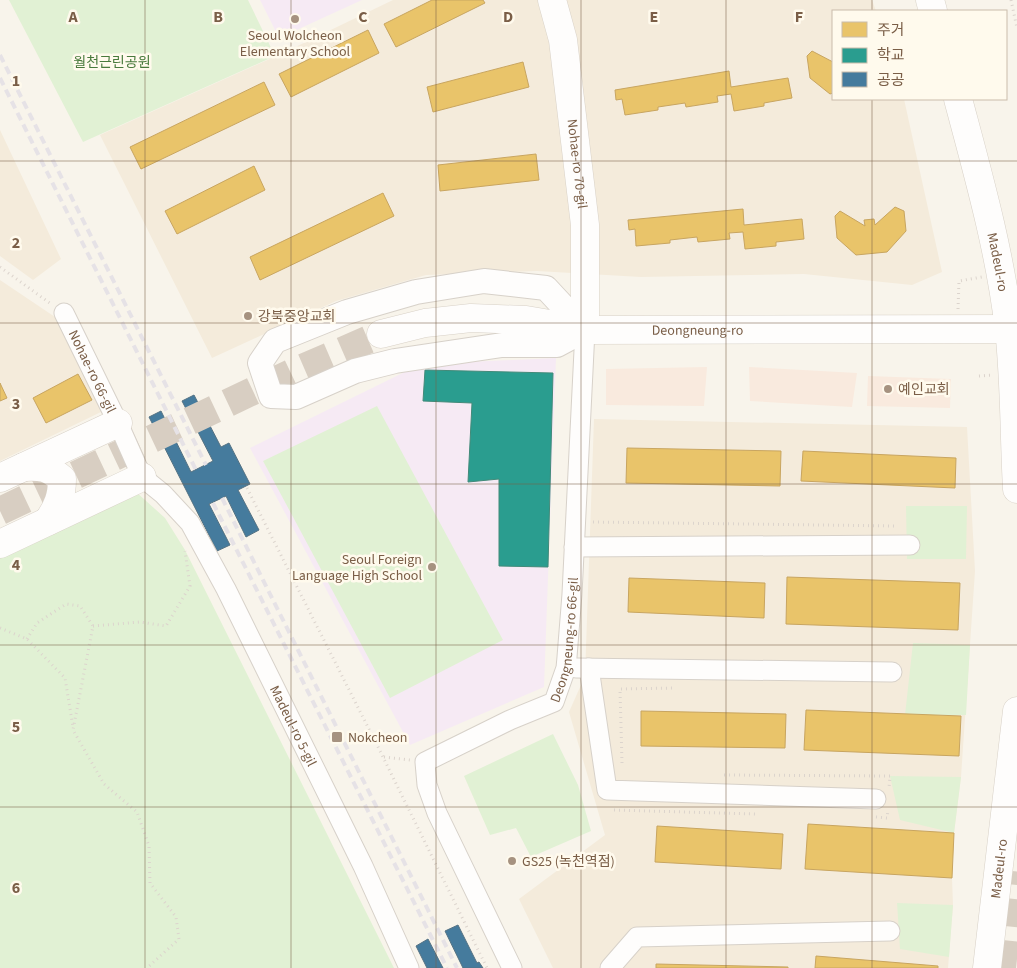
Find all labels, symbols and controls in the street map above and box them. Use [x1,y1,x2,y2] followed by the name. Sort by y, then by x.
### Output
[67,6,78,28] text: A
[213,6,223,28] text: B
[358,6,368,28] text: C
[503,6,513,28] text: D
[650,6,658,28] text: E
[795,6,803,28] text: F
[832,10,1007,100] legend
[289,13,301,25] marker: Seoul Wolcheon Elementary School
[877,20,905,41] text: 주거
[240,26,351,62] place label: Seoul Wolcheon Elementary School
[877,45,905,66] text: 학교
[73,53,151,73] park label: 월천근린공원
[12,70,20,92] text: 1
[877,70,905,91] text: 공공
[561,118,592,210] street label: Nohae-ro 70-gil
[981,231,1013,293] street label: Madeul-ro
[12,232,20,254] text: 2
[258,307,335,327] place label: 강북중앙교회
[242,310,254,322] marker: 강북중앙교회
[652,321,743,341] street label: Deongneung-ro
[63,327,121,417] street label: Nohae-ro 66-gil
[898,380,950,400] place label: 예인교회
[882,383,894,395] marker: 예인교회
[12,393,20,415] text: 3
[292,550,422,586] place label: Seoul Foreign Language High School
[12,554,21,576] text: 4
[426,561,438,573] marker: Seoul Foreign Language High School
[546,576,584,705] street label: Deongneung-ro 66-gil
[264,682,321,770] street label: Madeul-ro 5-gil
[12,716,20,738] text: 5
[348,728,408,748] place label: Nokcheon
[330,730,344,744] marker: Nokcheon
[986,838,1013,900] street label: Madeul-ro
[522,852,615,872] place label: GS25 (녹천역점)
[506,855,518,867] marker: GS25 (녹천역점)
[12,877,20,899] text: 6

